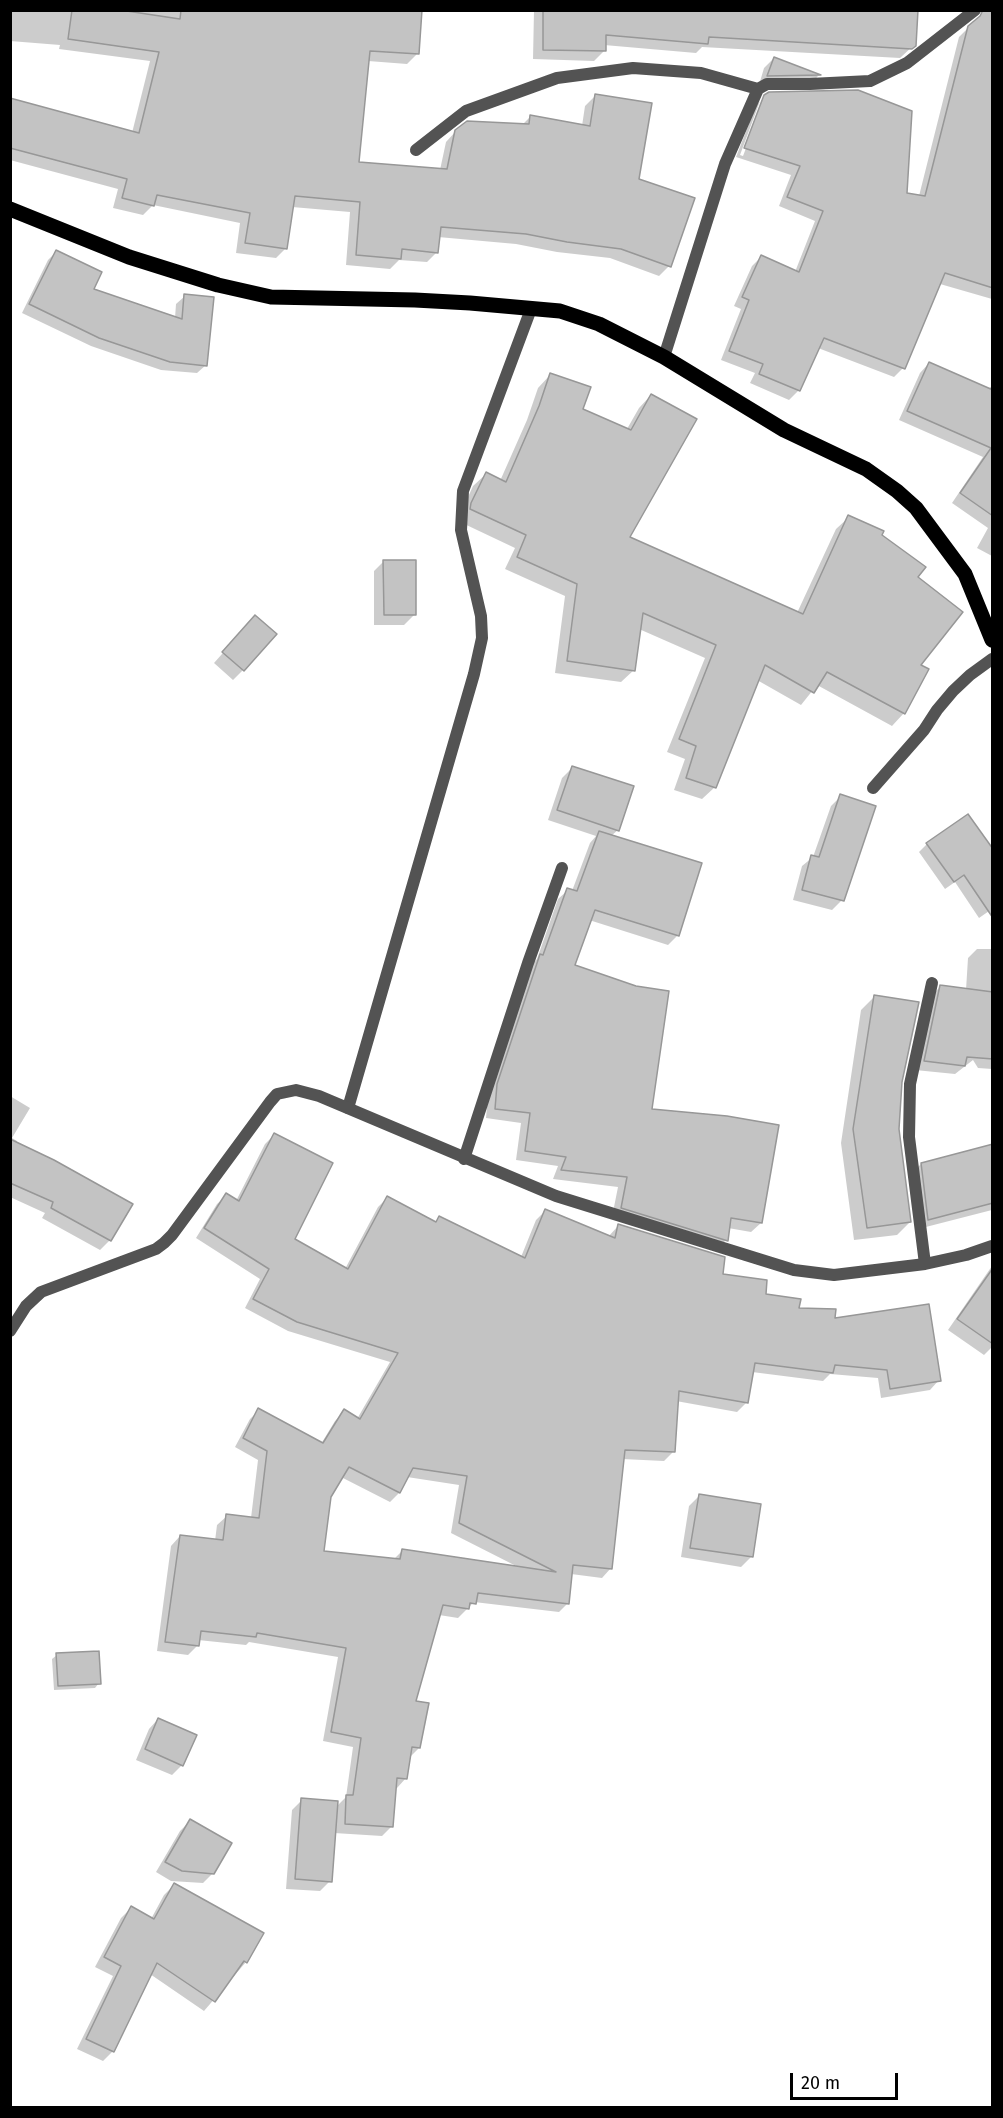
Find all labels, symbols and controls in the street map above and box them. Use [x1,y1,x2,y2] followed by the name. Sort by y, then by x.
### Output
[793,2061,901,2099] scale bar
[801,2072,840,2094] text: 20 m

